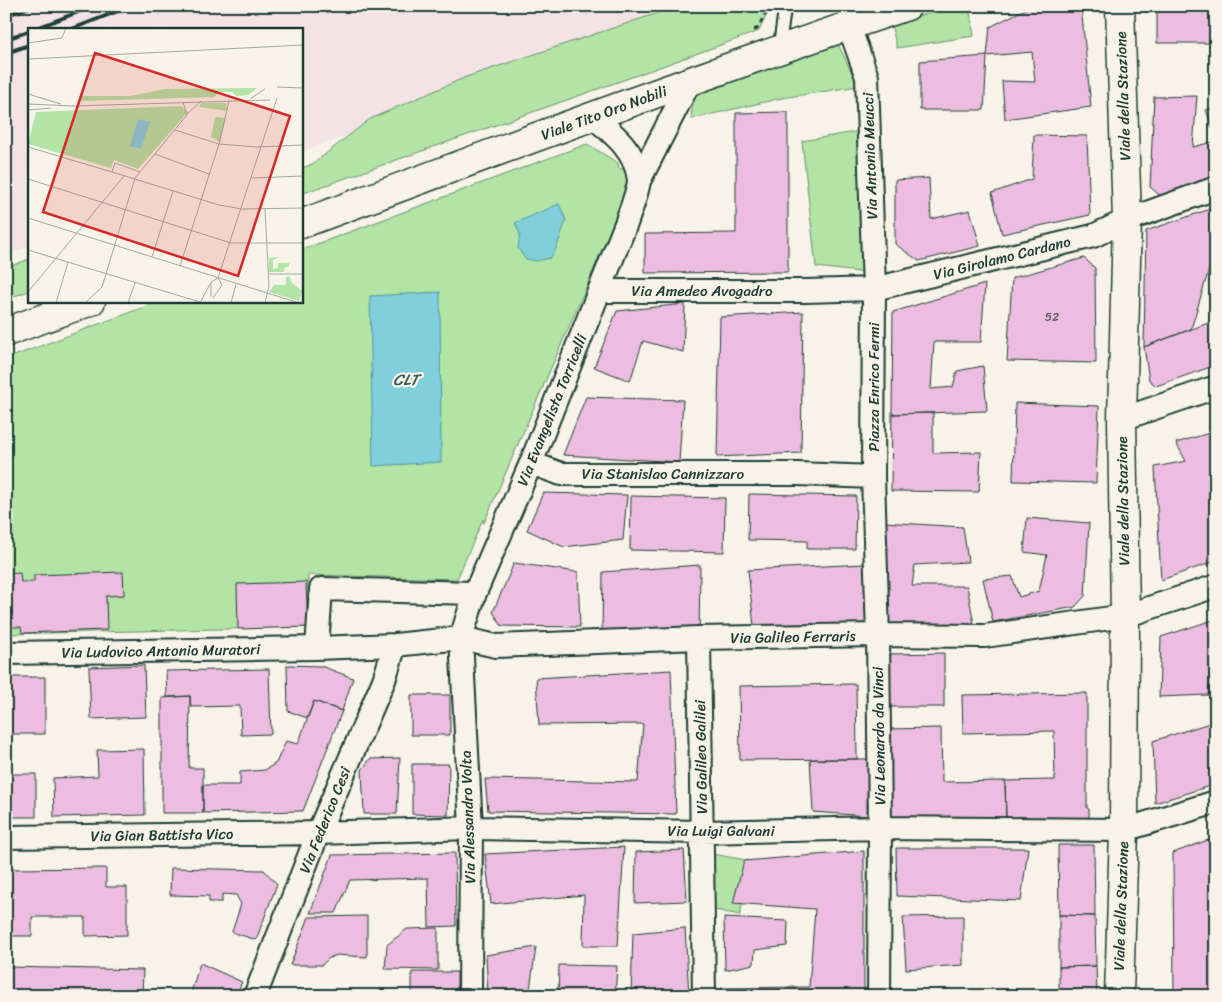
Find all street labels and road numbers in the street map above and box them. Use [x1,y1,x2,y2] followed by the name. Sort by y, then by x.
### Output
[1108,31,1138,161] street label: Viale della Stazione
[537,78,671,148] street label: Viale Tito Oro Nobili
[855,91,885,220] street label: Via Antonio Meucci
[931,228,1074,288] street label: Via Girolamo Cardano
[631,278,773,304] street label: Via Amedeo Avogadro
[861,321,887,452] street label: Piazza Enrico Fermi
[510,329,595,490] street label: Via Evangelista Torricelli
[1109,436,1137,566] street label: Viale della Stazione
[582,461,745,487] street label: Via Stanislao Cannizzaro
[730,623,857,651] street label: Via Galileo Ferraris
[61,636,261,666] street label: Via Ludovico Antonio Muratori
[865,666,893,805] street label: Via Leonardo da Vinci
[687,699,715,814] street label: Via Galileo Galilei
[453,749,483,884] street label: Via Alessandro Volta
[292,762,358,877] street label: Via Federico Cesi
[667,818,775,844] street label: Via Luigi Galvani
[90,821,234,849] street label: Via Gian Battista Vico
[1106,841,1136,971] street label: Viale della Stazione

